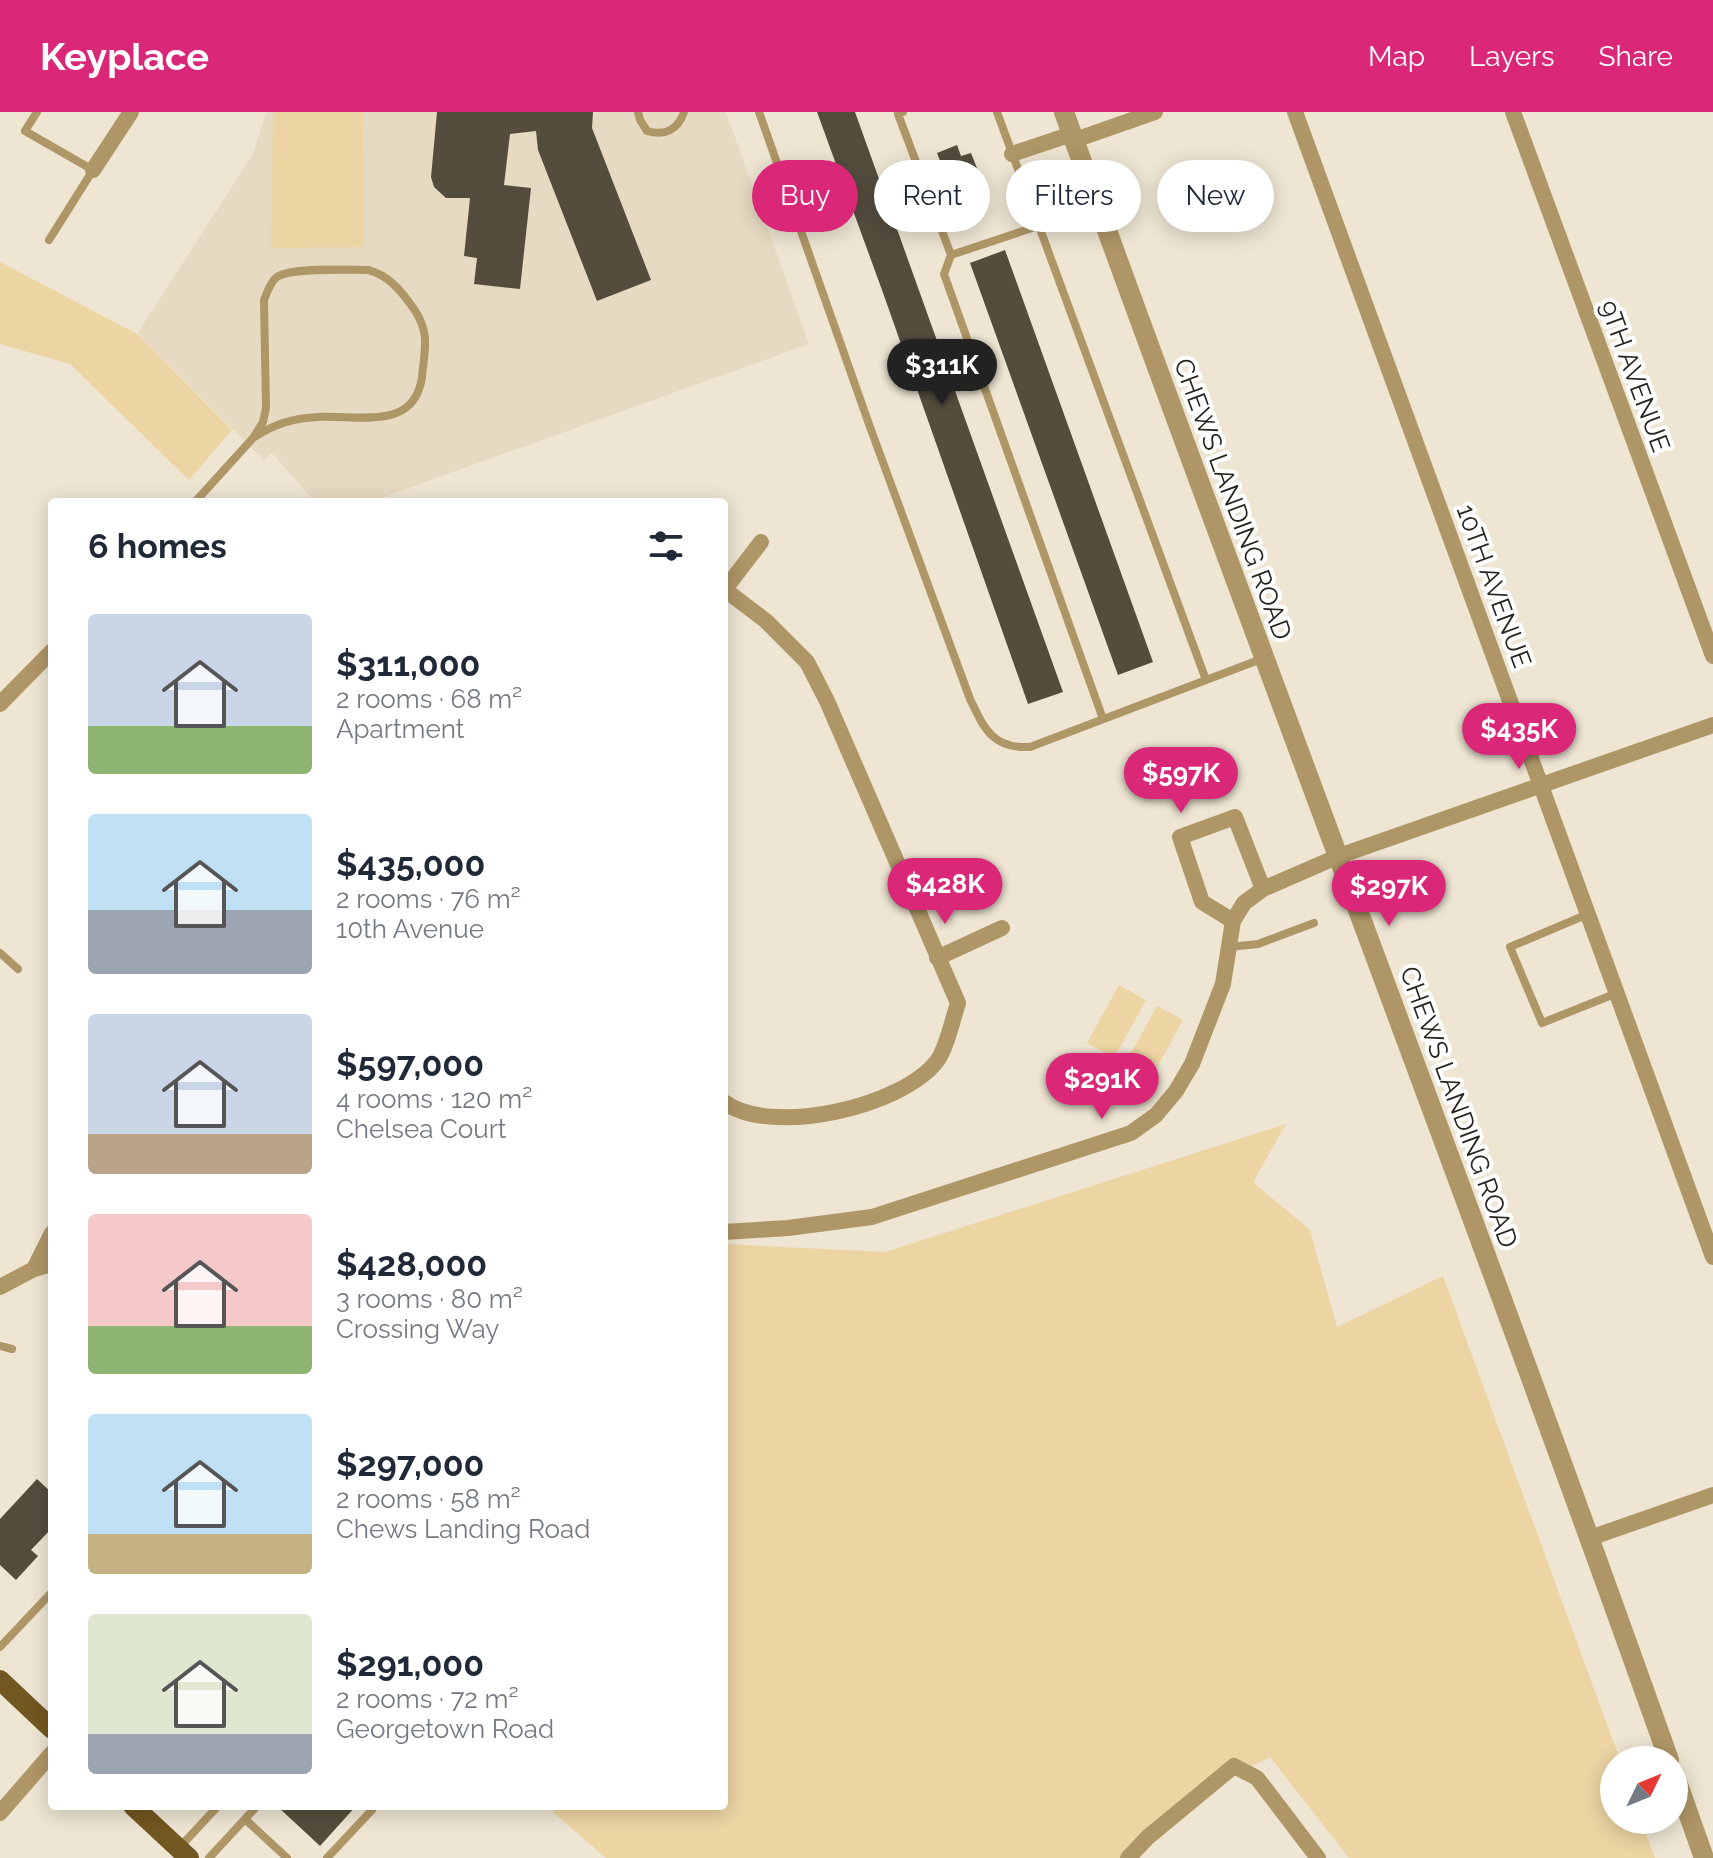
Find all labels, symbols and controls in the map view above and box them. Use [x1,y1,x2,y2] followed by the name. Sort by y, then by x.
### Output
[40,34,209,79] text: Keyplace
[1368,40,1425,73] text: Map
[1469,40,1555,73] text: Layers
[1599,40,1673,73] text: Share
[752,160,858,232] chip: Buy
[874,160,990,232] chip: Rent
[1006,160,1141,232] chip: Filters
[1157,160,1274,232] chip: New
[1594,296,1676,456] street label: 9TH AVENUE
[886,339,998,407] pin: $311K
[905,350,979,380] text: $311K
[1168,354,1298,644] street label: CHEWS LANDING ROAD
[1451,500,1537,672] street label: 10TH AVENUE
[644,524,688,568] icon: filters
[88,526,227,566] text: 6 homes
[336,644,480,684] text: $311,000
[152,646,248,742] icon: home
[336,684,522,714] text: 2 rooms · 68 m²
[1463,703,1575,771] pin: $435K
[336,714,465,744] text: Apartment
[1480,714,1558,744] text: $435K
[1125,747,1237,815] pin: $597K
[1142,758,1220,788] text: $597K
[336,844,485,884] text: $435,000
[152,846,248,942] icon: home
[889,858,1001,926] pin: $428K
[1333,860,1445,928] pin: $297K
[905,869,985,899] text: $428K
[1350,871,1428,901] text: $297K
[336,884,521,914] text: 2 rooms · 76 m²
[336,914,484,944] text: 10th Avenue
[1394,962,1524,1252] street label: CHEWS LANDING ROAD
[336,1044,484,1084] text: $597,000
[152,1046,248,1142] icon: home
[1046,1053,1158,1121] pin: $291K
[1064,1064,1140,1094] text: $291K
[336,1084,532,1114] text: 4 rooms · 120 m²
[336,1114,507,1144] text: Chelsea Court
[336,1244,487,1284] text: $428,000
[152,1246,248,1342] icon: home
[336,1284,523,1314] text: 3 rooms · 80 m²
[336,1314,499,1344] text: Crossing Way
[336,1444,484,1484] text: $297,000
[152,1446,248,1542] icon: home
[336,1484,521,1514] text: 2 rooms · 58 m²
[336,1514,590,1544] text: Chews Landing Road
[336,1644,484,1684] text: $291,000
[152,1646,248,1742] icon: home
[336,1684,519,1714] text: 2 rooms · 72 m²
[336,1714,554,1744] text: Georgetown Road
[1600,1746,1688,1834] north arrow
[1600,1746,1688,1834] map controls

